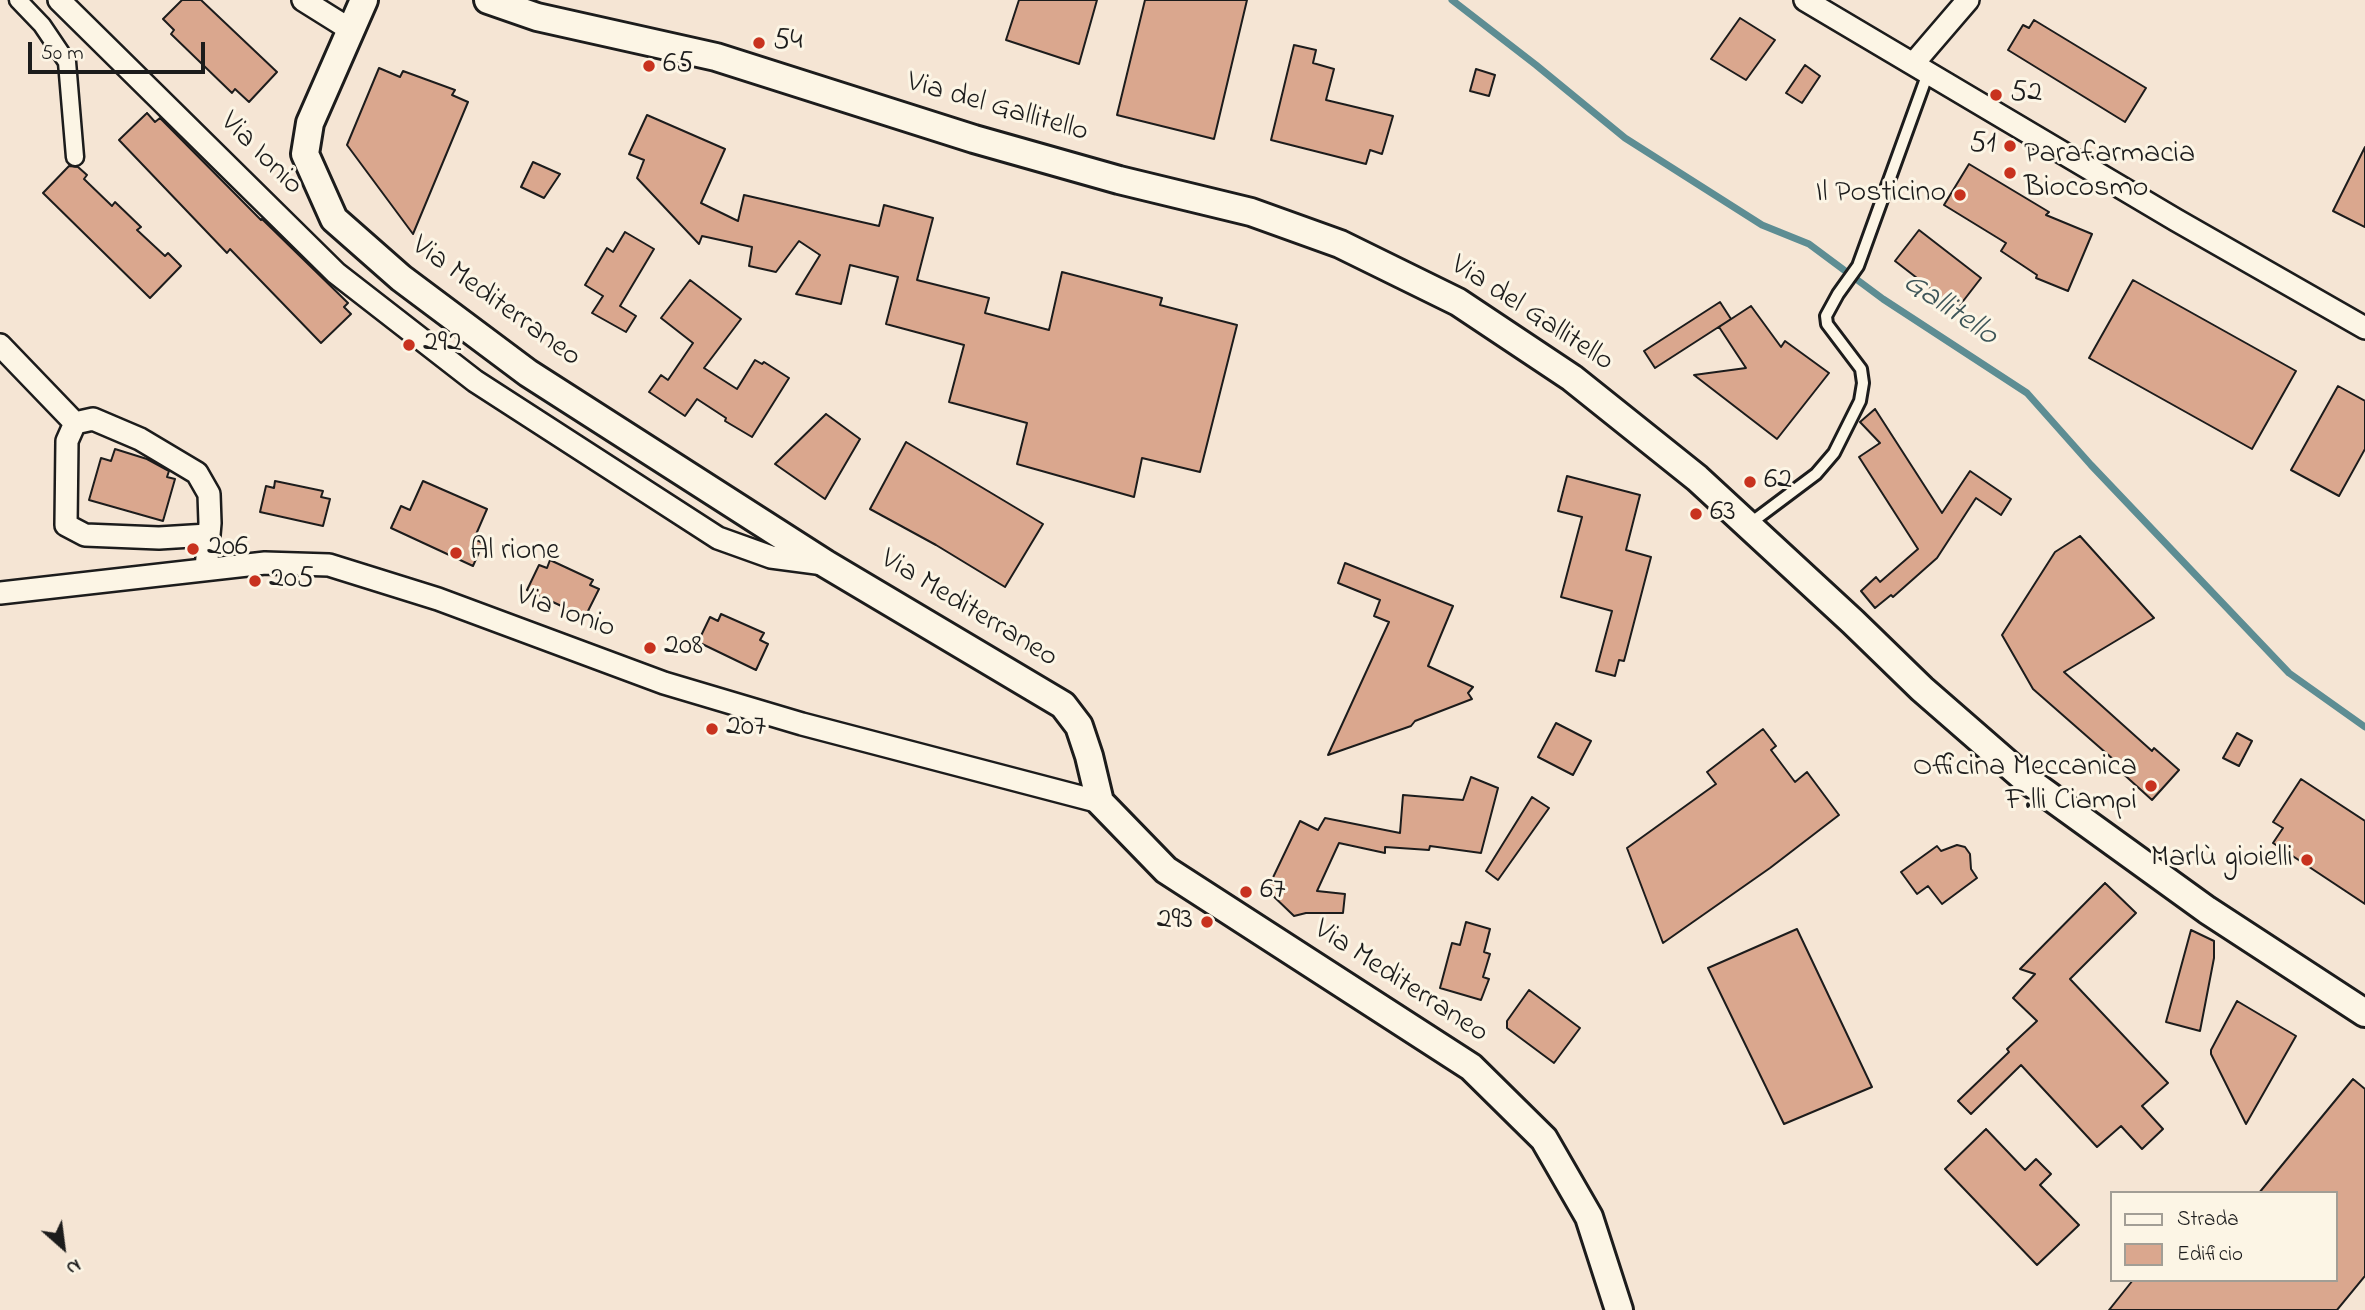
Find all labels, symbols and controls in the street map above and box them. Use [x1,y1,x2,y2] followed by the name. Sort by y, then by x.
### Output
[773,25,803,61] place label: 54
[32,28,208,72] scale bar
[751,35,767,51] marker: 54
[41,39,84,69] text: 50 m
[663,48,693,84] place label: 65
[641,58,657,74] marker: 65
[902,66,1092,152] street label: Via del Gallitello
[2010,77,2042,113] place label: 52
[1988,87,2004,103] marker: 52
[211,106,309,204] street label: Via Ionio
[1969,128,1996,164] place label: 51
[2002,138,2018,154] marker: 51
[2024,138,2195,208] place label: Parafarmacia Biocosmo
[2002,165,2018,181] marker: Parafarmacia Biocosmo
[1815,177,1946,213] place label: Il Posticino
[1952,187,1968,203] marker: Il Posticino
[403,229,587,377] street label: Via Mediterraneo
[1443,249,1619,381] street label: Via del Gallitello
[1894,265,2004,357] water label: Gallitello
[423,327,462,363] place label: 292
[401,337,417,353] marker: 292
[1764,464,1792,500] place label: 62
[1742,474,1758,490] marker: 62
[1710,496,1736,532] place label: 63
[1688,506,1704,522] marker: 63
[207,531,248,567] place label: 206
[470,535,560,571] place label: Al rione
[185,541,201,557] marker: 206
[873,543,1063,677] street label: Via Mediterraneo
[448,545,464,561] marker: Al rione
[269,563,314,599] place label: 205
[247,573,263,589] marker: 205
[510,579,620,649] street label: Via Ionio
[664,630,703,666] place label: 208
[642,640,658,656] marker: 208
[726,711,766,747] place label: 207
[704,721,720,737] marker: 207
[1913,751,2137,822] place label: Officina Meccanica F.lli Ciampi
[2143,778,2159,794] marker: Officina Meccanica F.lli Ciampi
[2151,842,2293,878] place label: Marlù gioielli
[2299,852,2315,868] marker: Marlù gioielli
[1260,874,1286,910] place label: 67
[1238,884,1254,900] marker: 67
[1157,904,1193,940] place label: 293
[1306,913,1494,1053] street label: Via Mediterraneo
[1199,914,1215,930] marker: 293
[2110,1191,2337,1282] legend
[2177,1205,2239,1235] text: Strada
[28,1212,98,1282] north arrow
[2177,1240,2243,1270] text: Edificio
[61,1251,85,1281] text: N

